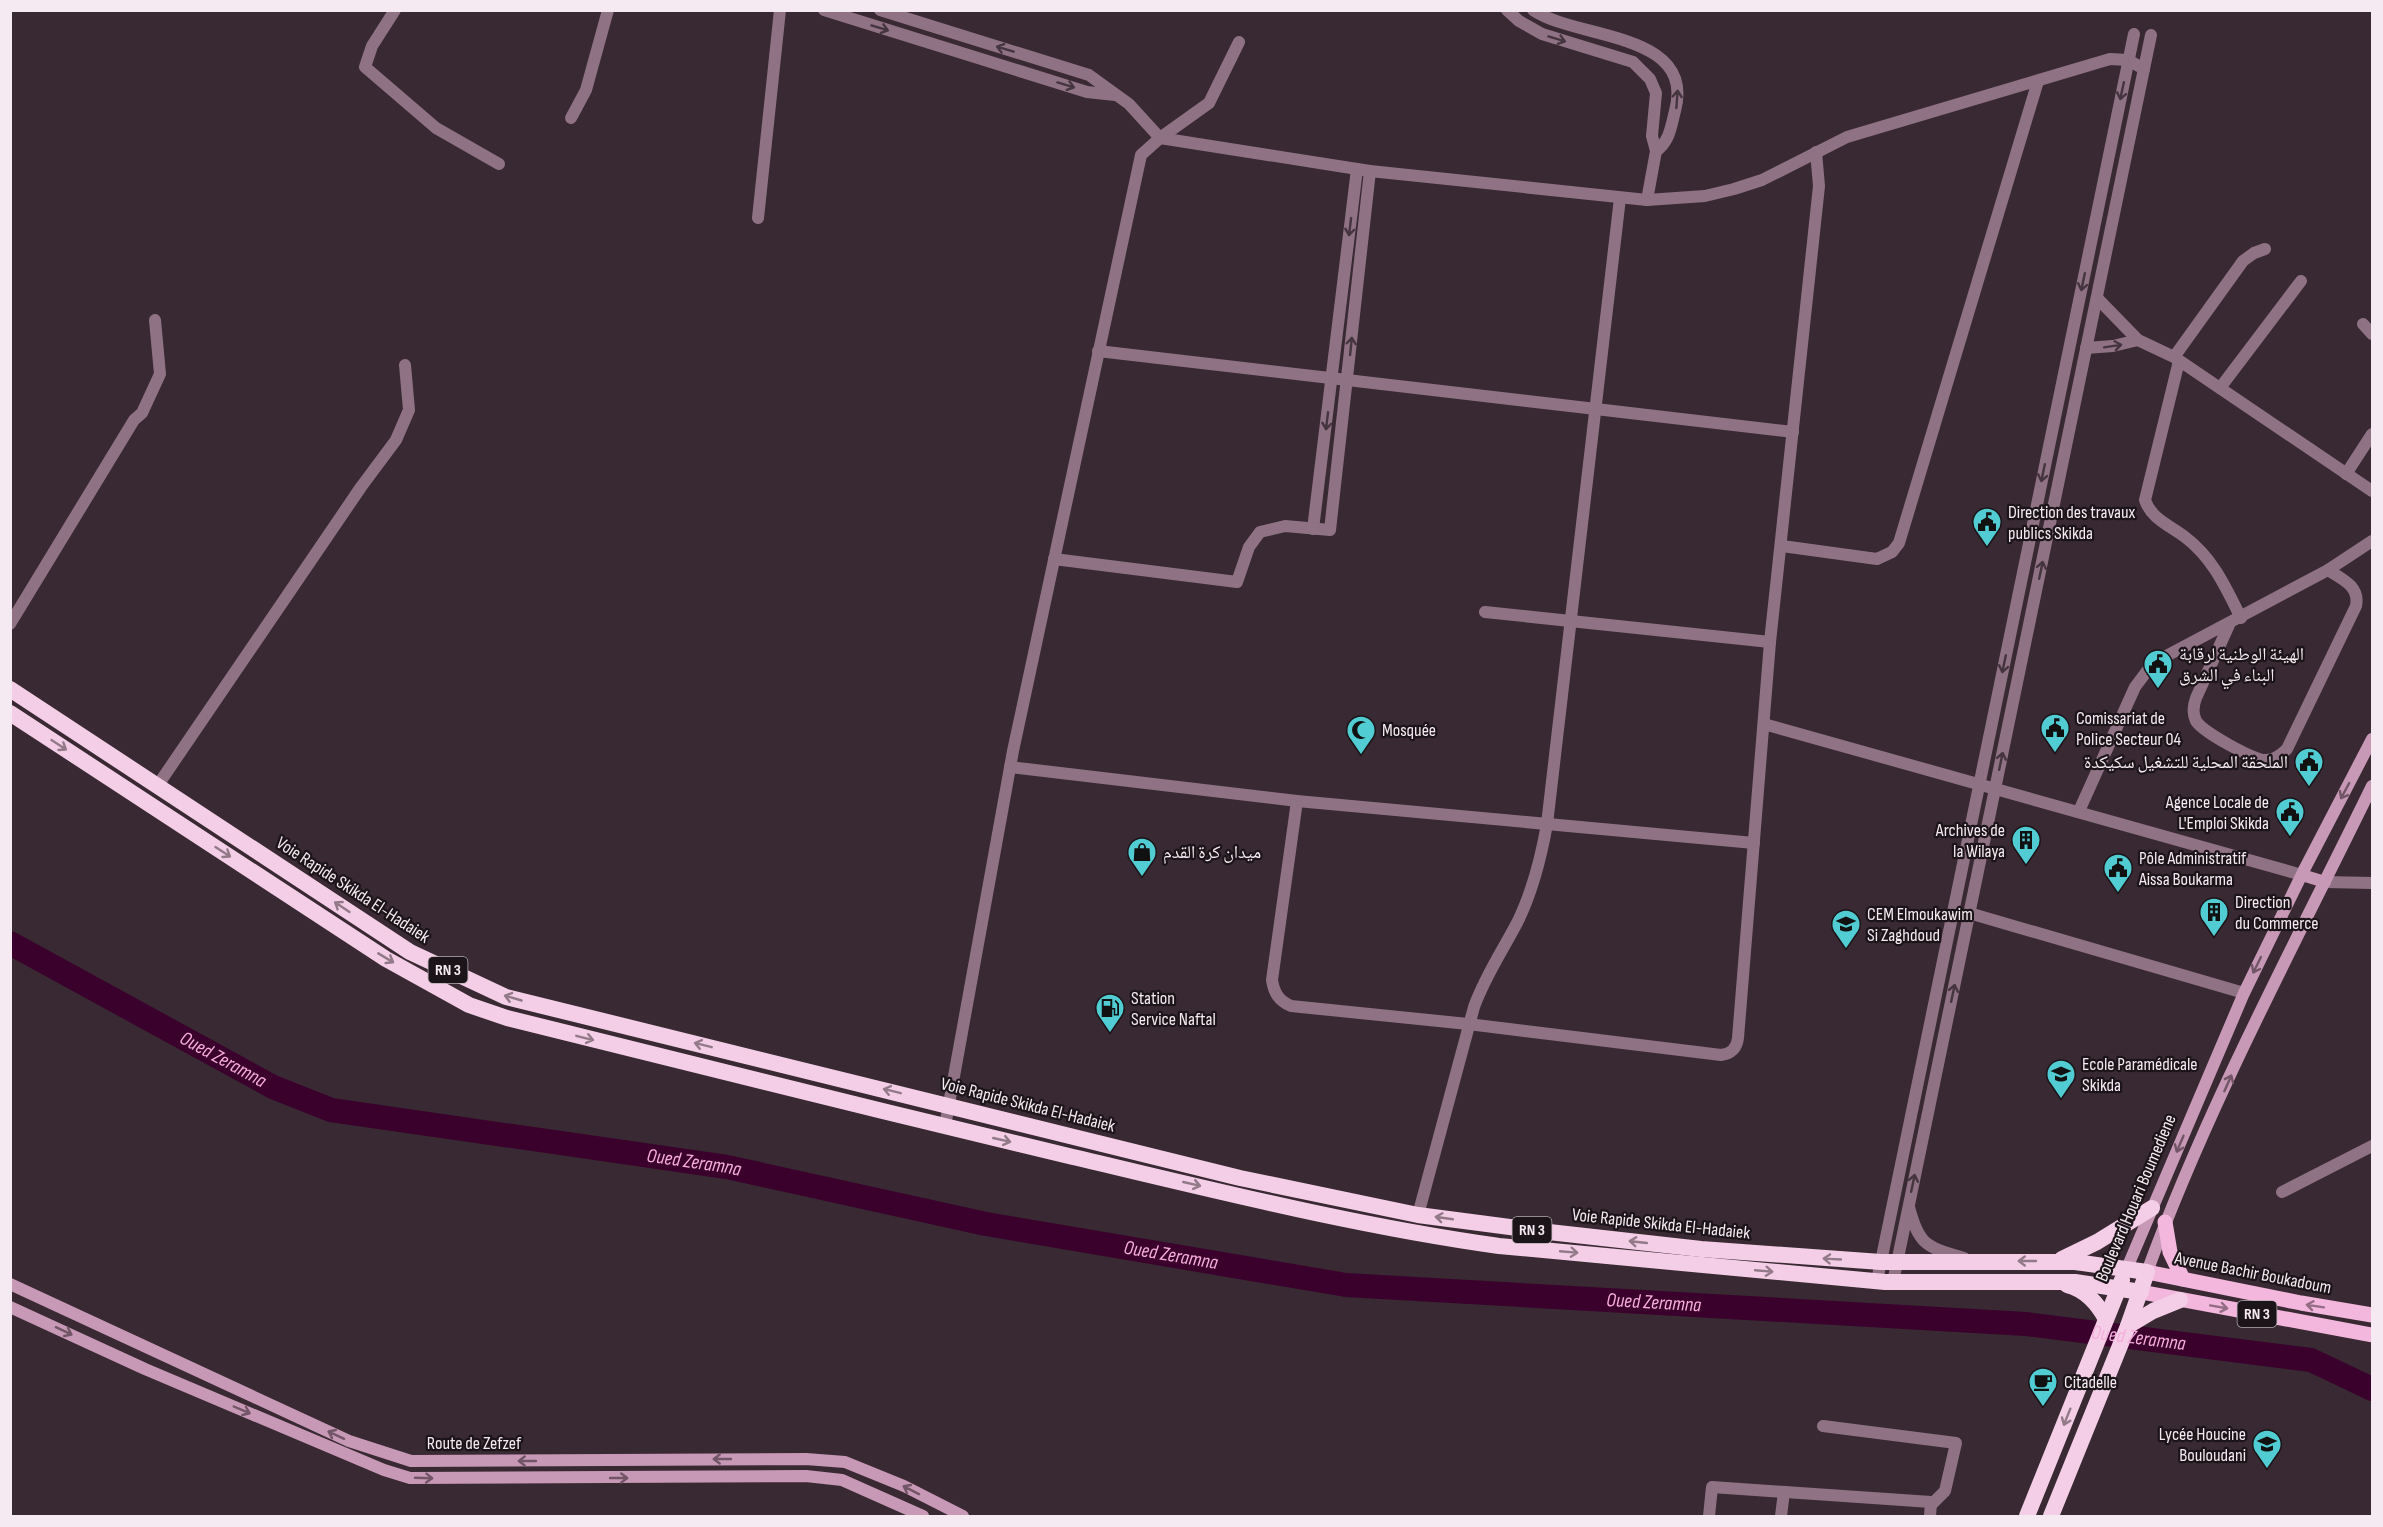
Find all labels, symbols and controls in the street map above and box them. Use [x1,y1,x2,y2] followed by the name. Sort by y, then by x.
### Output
[870,23,889,34] one-way arrow
[1547,34,1566,45] one-way arrow
[996,43,1015,54] one-way arrow
[1056,80,1075,91] one-way arrow
[2116,81,2127,100] one-way arrow
[1671,89,1682,109] one-way arrow
[1345,217,1356,236] one-way arrow
[2076,272,2088,291] one-way arrow
[1345,337,1356,357] one-way arrow
[2102,340,2122,351] one-way arrow
[1321,410,1332,430] one-way arrow
[2037,463,2048,482] one-way arrow
[2008,502,2136,544] place label: Direction des travaux publics Skikda
[1971,506,2003,548] public building icon: Direction des travaux publics Skikda
[2036,560,2047,580] one-way arrow
[2179,644,2304,689] place label: الهيئة الوطنية لرقابة البناء في الشرق
[2142,648,2174,690] public building icon: الهيئة الوطنية لرقابة البناء في الشرق
[1998,654,2009,673] one-way arrow
[2076,708,2182,750] place label: Comissariat de Police Secteur 04
[2039,712,2071,754] public building icon: Comissariat de Police Secteur 04
[1345,714,1377,756] mosque icon: Mosquée
[1382,720,1436,741] place label: Mosquée
[51,739,67,751] one-way arrow
[2293,746,2325,788] public building icon: الملحقة المحلية للتشغيل سكيكدة
[1996,751,2007,771] one-way arrow
[2084,752,2288,773] place label: الملحقة المحلية للتشغيل سكيكدة
[2339,781,2351,799] one-way arrow
[2165,792,2269,834] place label: Agence Locale de L'Emploi Skikda
[2274,796,2306,838] public building icon: Agence Locale de L'Emploi Skikda
[1935,820,2005,862] place label: Archives de la Wilaya
[2010,824,2042,866] building icon: Archives de la Wilaya
[272,832,434,948] street label: Voie Rapide Skikda El-Hadaiek
[1126,836,1158,878] shop icon: ميدان كرة القدم
[1163,842,1261,864] place label: ميدان كرة القدم
[214,846,230,858] one-way arrow
[2138,848,2247,890] place label: Pôle Administratif Aissa Boukarma
[2102,852,2134,894] public building icon: Pôle Administratif Aissa Boukarma
[2235,892,2319,934] place label: Direction du Commerce
[2198,896,2230,938] building icon: Direction du Commerce
[334,901,351,913] one-way arrow
[1867,904,1973,946] place label: CEM Elmoukawim Si Zaghdoud
[1830,908,1862,950] school or university icon: CEM Elmoukawim Si Zaghdoud
[377,953,394,965] one-way arrow
[2251,955,2263,973] one-way arrow
[428,957,468,983] road number: RN 3
[1947,983,1959,1002] one-way arrow
[1131,988,1216,1030] place label: Station Service Naftal
[504,992,523,1004] one-way arrow
[1094,992,1126,1034] fuel station icon: Station Service Naftal
[176,1026,271,1093] water label: Oued Zeramna
[575,1032,594,1044] one-way arrow
[694,1038,713,1050] one-way arrow
[2082,1054,2198,1096] place label: Ecole Paramédicale Skikda
[2045,1058,2077,1100] school or university icon: Ecole Paramédicale Skikda
[939,1073,1118,1137] street label: Voie Rapide Skikda El-Hadaiek
[2222,1075,2234,1093] one-way arrow
[883,1085,902,1097] one-way arrow
[2091,1111,2181,1285] street label: Boulevard Houari Boumediene
[992,1134,1011,1146] one-way arrow
[2174,1134,2185,1152] one-way arrow
[645,1144,743,1182] water label: Oued Zeramna
[1908,1174,1919,1194] one-way arrow
[1182,1179,1201,1191] one-way arrow
[1571,1204,1751,1244] street label: Voie Rapide Skikda El-Hadaiek
[1435,1213,1454,1224] one-way arrow
[1512,1217,1552,1243] road number: RN 3
[1122,1236,1220,1275] water label: Oued Zeramna
[1628,1236,1648,1247] one-way arrow
[1559,1247,1579,1258] one-way arrow
[2172,1247,2333,1298] street label: Avenue Bachir Boukadoum
[1822,1253,1842,1264] one-way arrow
[2017,1255,2037,1267] one-way arrow
[1753,1266,1773,1277] one-way arrow
[1606,1288,1702,1317] water label: Oued Zeramna
[2305,1300,2325,1311] one-way arrow
[2238,1301,2276,1327] road number: RN 3
[2209,1302,2228,1313] one-way arrow
[2090,1320,2187,1356] water label: Oued Zeramna
[54,1326,72,1338] one-way arrow
[2027,1366,2059,1408] cafe icon: Citadelle
[2064,1372,2117,1393] place label: Citadelle
[232,1405,251,1416] one-way arrow
[2061,1407,2072,1426] one-way arrow
[2159,1424,2246,1466] place label: Lycée Houcine Bouloudani
[328,1428,346,1440] one-way arrow
[2251,1428,2283,1470] school or university icon: Lycée Houcine Bouloudani
[427,1433,522,1454] street label: Route de Zefzef
[712,1453,732,1465] one-way arrow
[517,1455,537,1467] one-way arrow
[608,1472,628,1484] one-way arrow
[413,1473,433,1484] one-way arrow
[902,1484,920,1495] one-way arrow

